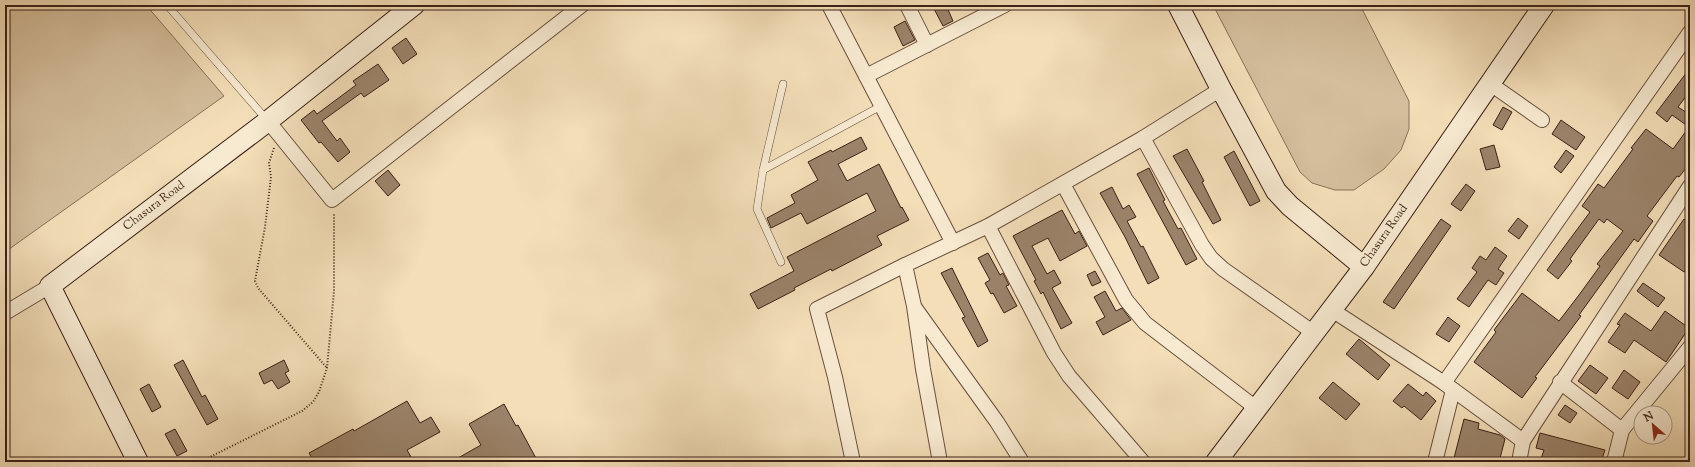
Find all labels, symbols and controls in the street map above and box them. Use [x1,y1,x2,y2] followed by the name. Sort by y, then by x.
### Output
[119,177,189,235] street label: Chasura Road
[1356,201,1413,271] street label: Chasura Road
[1633,405,1673,445] north arrow
[1640,408,1657,427] text: N

